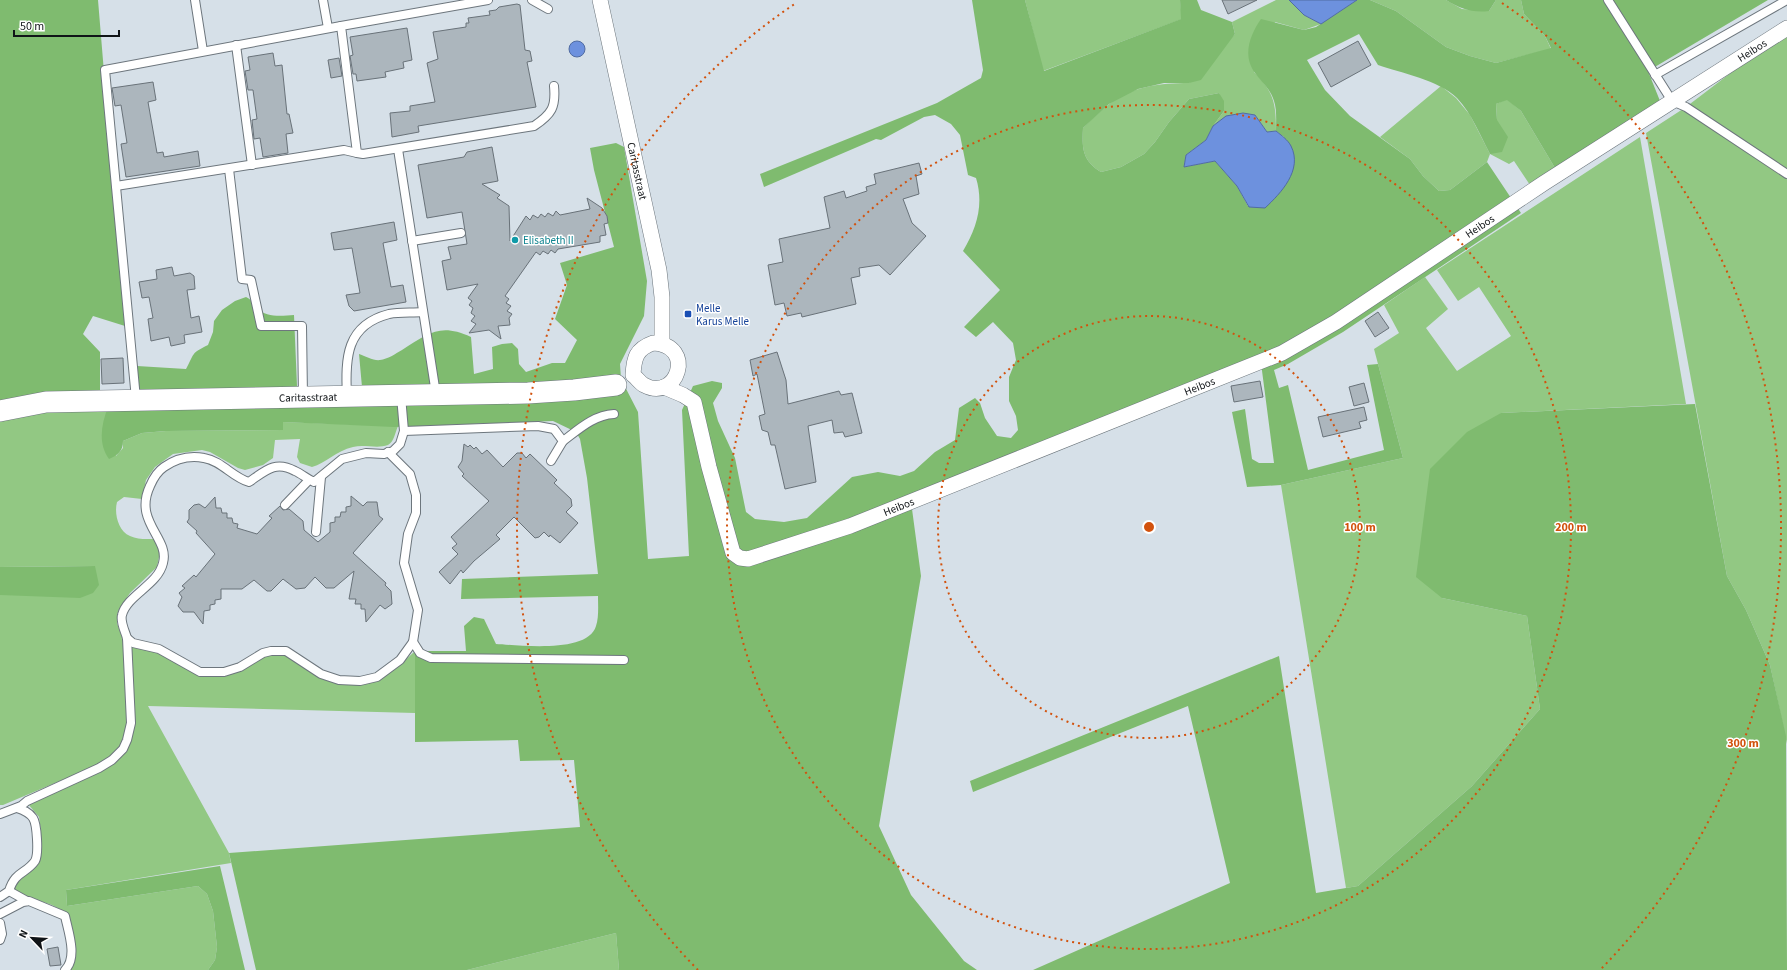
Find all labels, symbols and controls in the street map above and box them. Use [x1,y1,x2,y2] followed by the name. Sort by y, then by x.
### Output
[14,12,119,38] scale bar
[20,18,44,35] text: 50 m
[1734,35,1770,65] street label: Heibos
[624,141,651,201] street label: Caritasstraat
[1462,211,1498,241] street label: Heibos
[523,233,574,248] place label: Elisabeth II
[510,235,520,245] marker: Elisabeth II
[696,301,750,329] place label: Melle Karus Melle
[683,309,693,319] marker: Melle Karus Melle
[1182,373,1218,399] street label: Heibos
[279,389,338,405] street label: Caritasstraat
[881,493,917,519] street label: Heibos
[1344,519,1376,536] text: 100 m
[1555,519,1587,536] text: 200 m
[1142,520,1156,534] centre of rings
[1727,735,1759,752] text: 300 m
[12,918,52,958] north arrow
[15,927,32,940] text: N

